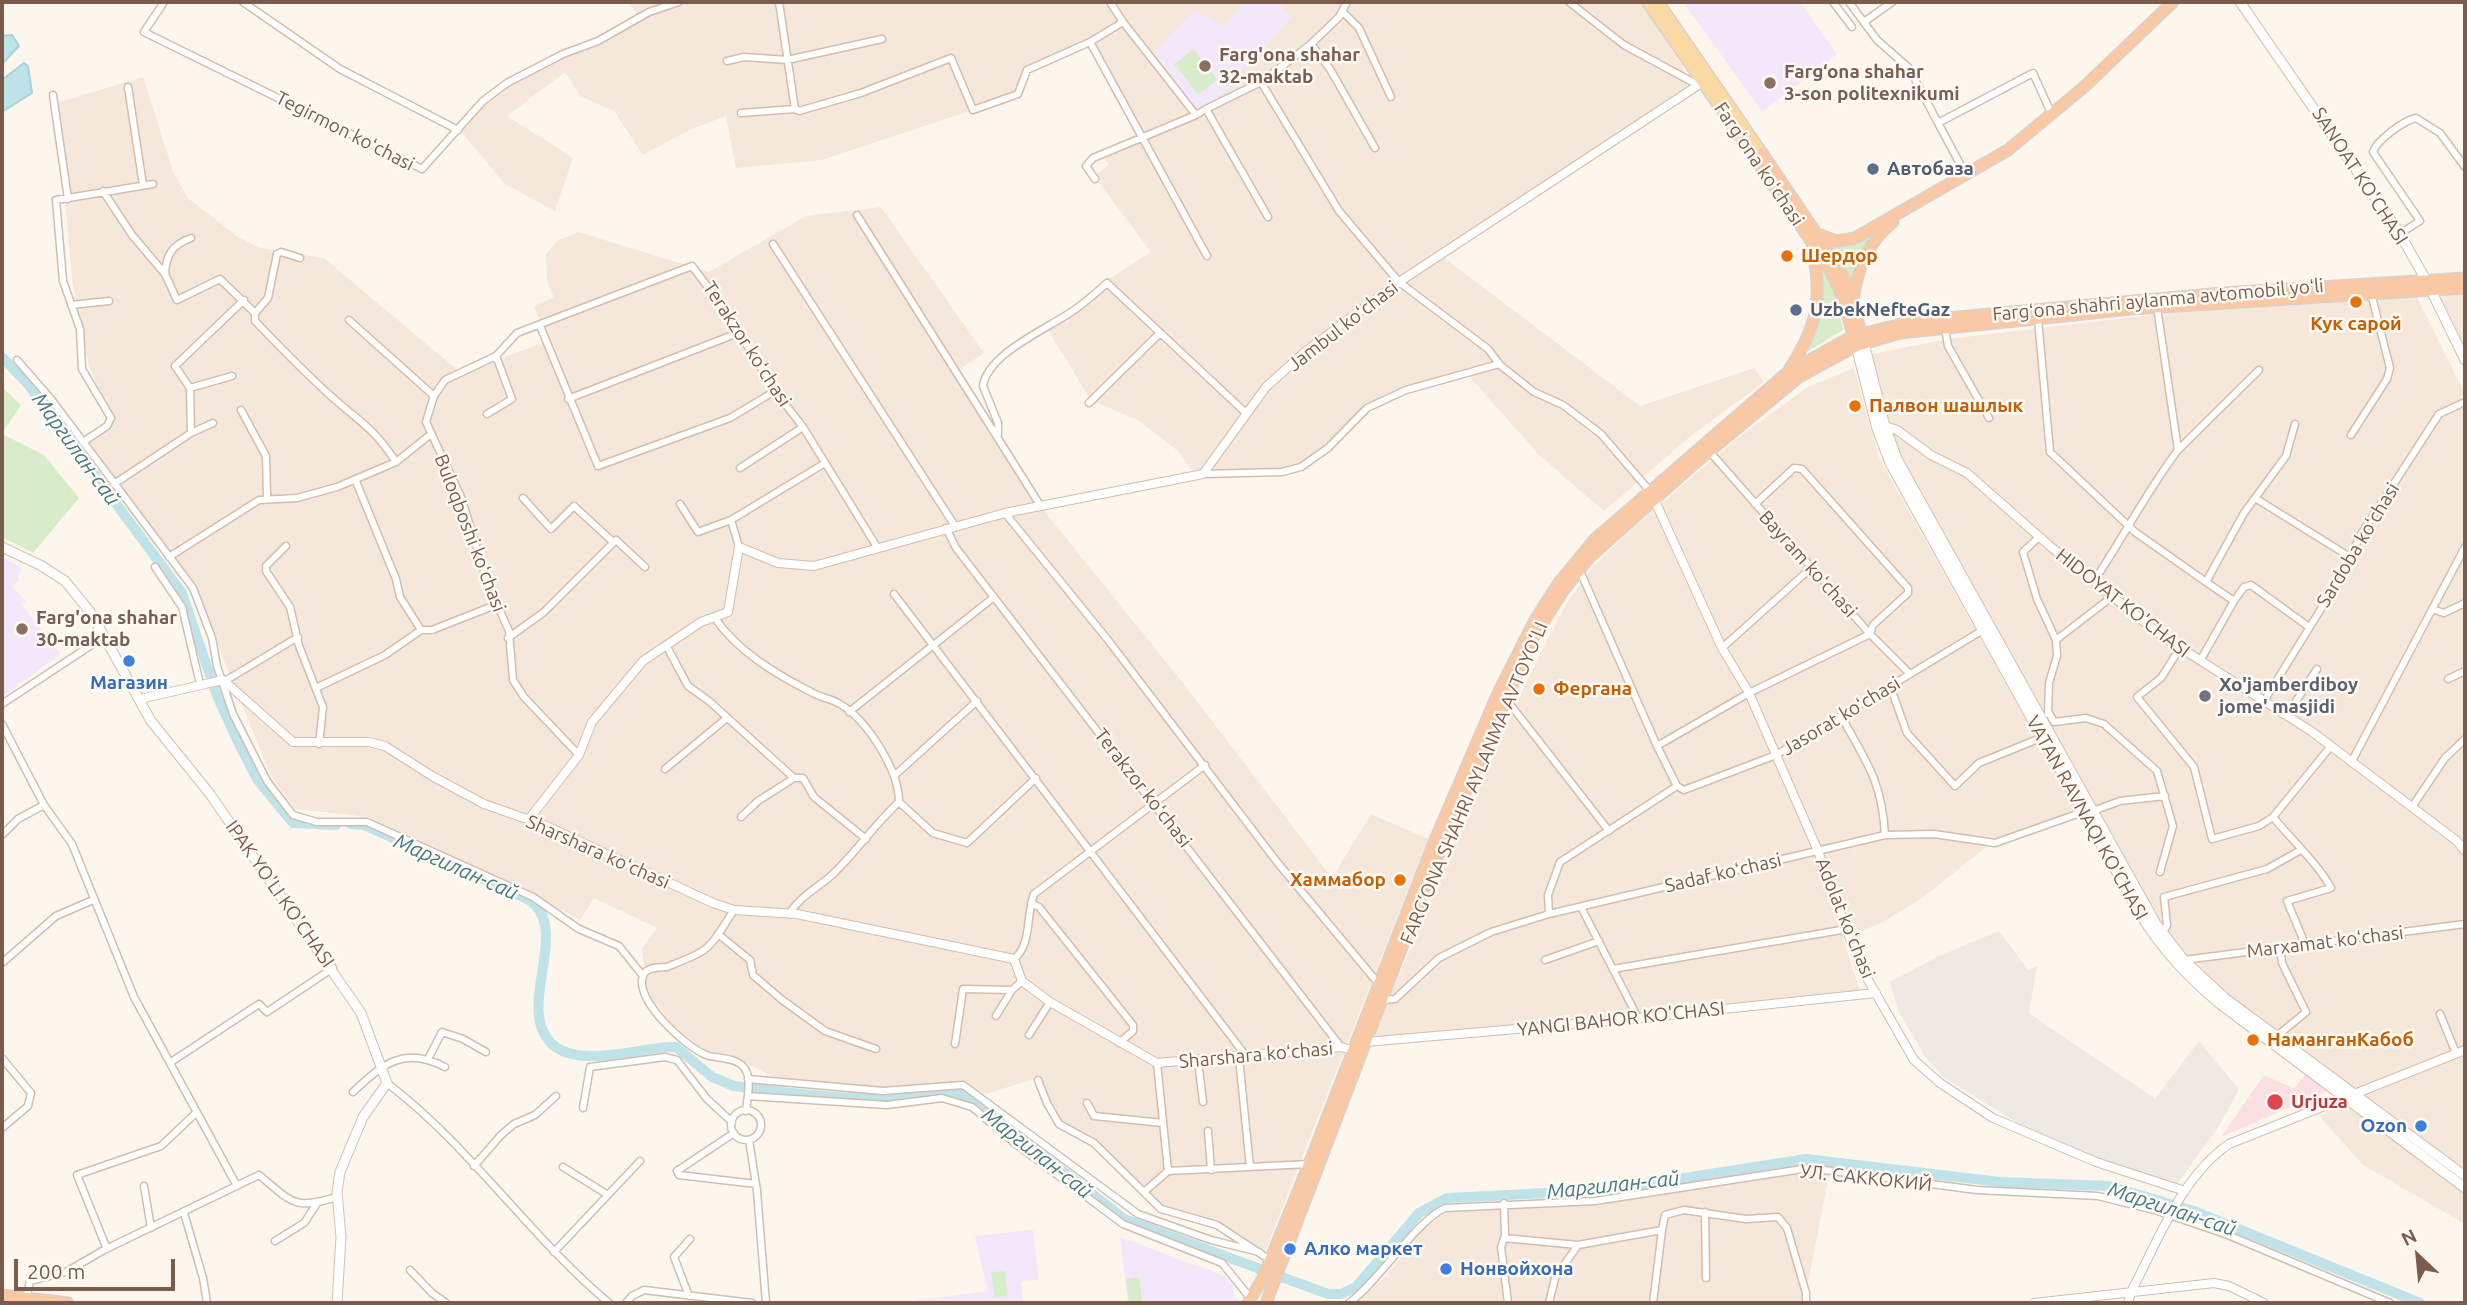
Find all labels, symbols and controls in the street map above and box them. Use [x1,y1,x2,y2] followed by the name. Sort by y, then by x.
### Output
[1219,44,1360,88] place label: Farg'ona shahar 32-maktab
[1197,58,1213,74] marker: Farg'ona shahar 32-maktab
[1784,61,1960,105] place label: Farg‘ona shahar 3-son politexnikumi
[1762,75,1778,91] marker: Farg‘ona shahar 3-son politexnikumi
[272,86,418,176] street label: Tegirmon koʻchasi
[1709,98,1809,230] street label: Fargʻona koʻchasi
[2307,103,2413,249] street label: SANOAT KO'CHASI
[1887,158,1974,180] place label: Автобаза
[1865,161,1881,177] marker: Автобаза
[1801,245,1878,267] place label: Шердор
[1779,248,1795,264] marker: Шердор
[1991,274,2325,326] street label: Fargʻona shahri aylanma avtomobil yoʻli
[1283,276,1403,376] street label: Jambul koʻchasi
[698,277,796,411] street label: Terakzor koʻchasi
[2348,294,2364,310] marker: Кук сарой
[1810,299,1950,321] place label: UzbekNefteGaz
[1788,302,1804,318] marker: UzbekNefteGaz
[2310,313,2402,335] place label: Кук сарой
[27,388,125,510] water label: Маргилан-сай
[1869,395,2023,417] place label: Палвон шашлык
[1847,398,1863,414] marker: Палвон шашлык
[429,451,511,615] street label: Buloqboshi koʻchasi
[2312,479,2404,611] street label: Sardoba koʻchasi
[1754,506,1862,622] street label: Bayram koʻchasi
[2051,544,2195,662] street label: HIDOYAT KO'CHASI
[36,607,177,651] place label: Farg'ona shahar 30-maktab
[1395,618,1553,948] street label: FARG‘ONA SHAHRI AYLANMA AVTOYO‘LI
[14,621,30,637] marker: Farg'ona shahar 30-maktab
[121,653,137,669] marker: Магазин
[90,672,168,694] place label: Магазин
[1778,672,1904,760] street label: Jasorat koʻchasi
[2219,674,2358,718] place label: Xo'jamberdiboy jome' masjidi
[1553,678,1632,700] place label: Фергана
[1531,681,1547,697] marker: Фергана
[2197,688,2213,704] marker: Xo'jamberdiboy jome' masjidi
[2021,712,2153,924] street label: VATAN RAVNAQI KO'CHASI
[1089,724,1197,852] street label: Terakzor koʻchasi
[523,810,673,894] street label: Sharshara koʻchasi
[221,816,339,972] street label: IPAK YO'LI KO'CHASI
[390,828,522,906] water label: Маргилан-сай
[1662,848,1784,898] street label: Sadaf koʻchasi
[1810,854,1880,982] street label: Adolat koʻchasi
[1290,869,1386,891] place label: Хаммабор
[1392,872,1408,888] marker: Хаммабор
[2245,921,2405,963] street label: Marxamat koʻchasi
[1516,997,1726,1041] street label: YANGI BAHOR KO'CHASI
[2267,1029,2414,1051] place label: НаманганКабоб
[2245,1032,2261,1048] marker: НаманганКабоб
[1178,1037,1334,1073] street label: Sharshara koʻchasi
[2291,1091,2348,1113] place label: Urjuza
[2265,1092,2285,1112] marker: Urjuza
[977,1102,1097,1204] water label: Маргилан-сай
[2360,1115,2407,1137] place label: Ozon
[2413,1118,2429,1134] marker: Ozon
[1799,1160,1933,1196] street label: УЛ. САККОКИЙ
[1545,1165,1681,1205] water label: Маргилан-сай
[2105,1176,2239,1242] water label: Маргилан-сай
[2383,1221,2453,1291] north arrow
[2398,1224,2420,1250] text: N
[1304,1238,1423,1260] place label: Алко маркет
[1282,1241,1298,1257] marker: Алко маркет
[18,1246,178,1290] scale bar
[1460,1258,1574,1280] place label: Нонвойхона
[27,1259,85,1283] text: 200 m
[1438,1261,1454,1277] marker: Нонвойхона

